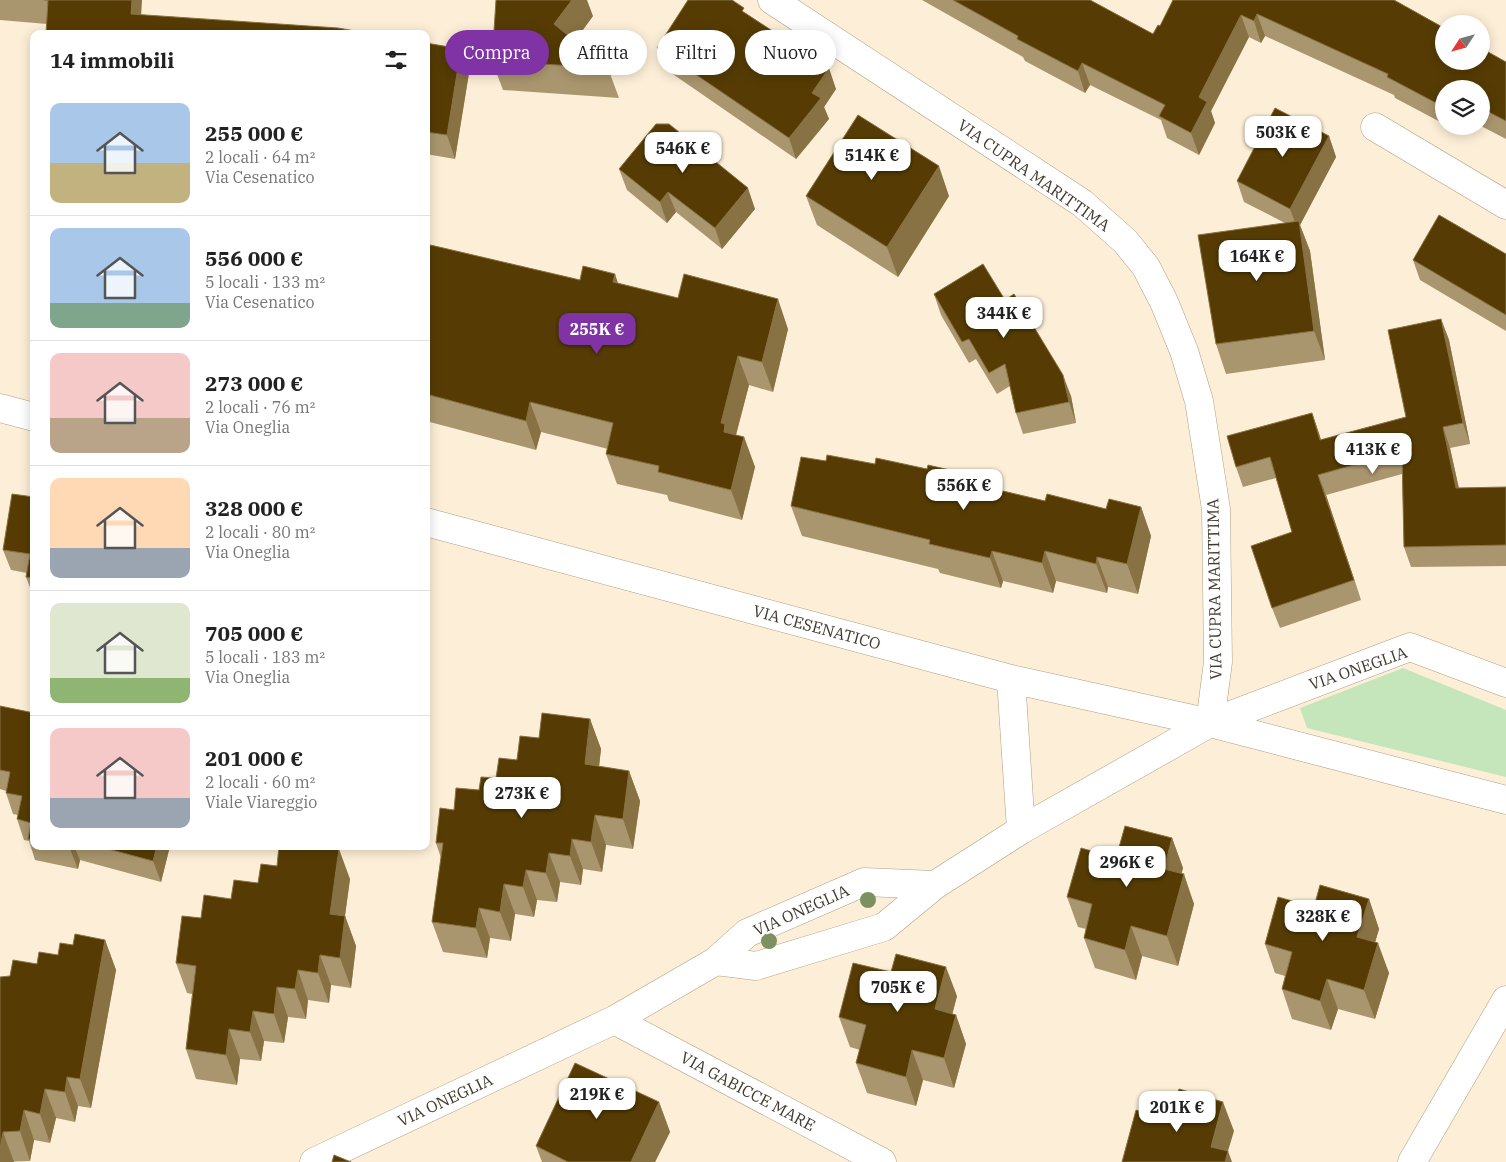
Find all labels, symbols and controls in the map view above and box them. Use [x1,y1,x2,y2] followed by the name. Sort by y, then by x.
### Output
[1435,15,1490,70] north arrow
[1435,15,1490,135] map controls
[445,30,549,75] chip: Compra
[559,30,647,75] chip: Affitta
[657,30,735,75] chip: Filtri
[745,30,836,75] chip: Nuovo
[50,46,174,74] text: 14 immobili
[382,46,410,74] icon: filters
[1435,80,1490,135] button: layers
[954,115,1114,235] street label: VIA CUPRA MARITTIMA
[1242,116,1324,158] pin: 503K €
[205,119,303,147] text: 255 000 €
[1256,122,1310,142] text: 503K €
[90,123,150,183] icon: home
[642,132,724,174] pin: 546K €
[656,138,710,158] text: 546K €
[831,138,913,181] pin: 514K €
[845,145,899,165] text: 514K €
[205,147,315,167] text: 2 locali · 64 m²
[205,167,315,187] text: Via Cesenatico
[1216,240,1298,282] pin: 164K €
[205,244,303,272] text: 556 000 €
[1230,246,1284,266] text: 164K €
[90,248,150,308] icon: home
[205,272,325,292] text: 5 locali · 133 m²
[205,292,315,312] text: Via Cesenatico
[963,296,1045,339] pin: 344K €
[977,303,1031,323] text: 344K €
[556,312,638,355] pin: 255K €
[570,319,624,339] text: 255K €
[205,369,303,397] text: 273 000 €
[90,373,150,433] icon: home
[205,397,315,417] text: 2 locali · 76 m²
[205,417,290,437] text: Via Oneglia
[1332,432,1414,475] pin: 413K €
[1346,439,1400,459] text: 413K €
[923,468,1005,511] pin: 556K €
[937,475,991,495] text: 556K €
[205,494,303,522] text: 328 000 €
[90,498,150,558] icon: home
[1202,498,1226,680] street label: VIA CUPRA MARITTIMA
[205,522,315,542] text: 2 locali · 80 m²
[205,542,290,562] text: Via Oneglia
[751,600,883,654] street label: VIA CESENATICO
[205,619,303,647] text: 705 000 €
[90,623,150,683] icon: home
[1306,642,1410,694] street label: VIA ONEGLIA
[205,647,325,667] text: 5 locali · 183 m²
[205,667,290,687] text: Via Oneglia
[205,744,303,772] text: 201 000 €
[90,748,150,808] icon: home
[205,772,315,792] text: 2 locali · 60 m²
[481,776,563,819] pin: 273K €
[495,783,549,803] text: 273K €
[205,792,317,812] text: Viale Viareggio
[1086,846,1168,888] pin: 296K €
[1100,852,1154,872] text: 296K €
[750,880,852,940] street label: VIA ONEGLIA
[1282,900,1364,942] pin: 328K €
[1296,906,1350,926] text: 328K €
[857,970,939,1013] pin: 705K €
[871,977,925,997] text: 705K €
[677,1047,819,1135] street label: VIA GABICCE MARE
[394,1069,496,1131] street label: VIA ONEGLIA
[556,1078,638,1120] pin: 219K €
[570,1084,624,1104] text: 219K €
[1136,1090,1218,1133] pin: 201K €
[1150,1097,1204,1117] text: 201K €

